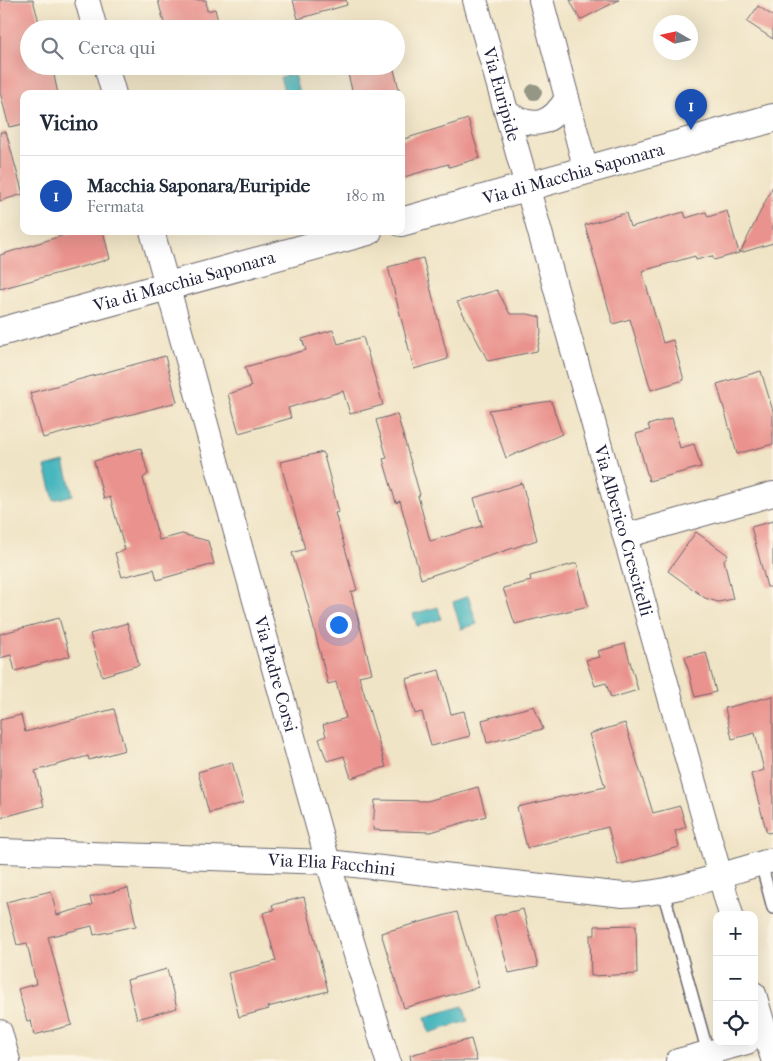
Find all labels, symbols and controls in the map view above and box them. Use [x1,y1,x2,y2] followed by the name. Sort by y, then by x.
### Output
[653,15,698,60] north arrow
[20,20,405,75] search box
[38,34,66,62] icon: search
[78,37,156,59] text: Cerca qui
[478,44,525,144] street label: Via Euripide
[675,89,707,130] pin: 1
[40,111,98,135] text: Vicino
[479,138,667,209] street label: Via di Macchia Saponara
[87,175,310,197] text: Macchia Saponara/Euripide
[53,186,59,205] text: 1
[346,186,385,205] text: 180 m
[87,197,144,216] text: Fermata
[90,246,278,317] street label: Via di Macchia Saponara
[589,442,658,619] street label: Via Alberico Crescitelli
[326,612,352,638] your location
[249,613,302,735] street label: Via Padre Corsi
[267,849,397,880] street label: Via Elia Facchini
[713,911,758,1046] map controls
[713,911,758,956] button: +
[713,956,758,1001] button: −
[713,1001,758,1046] button: locate

